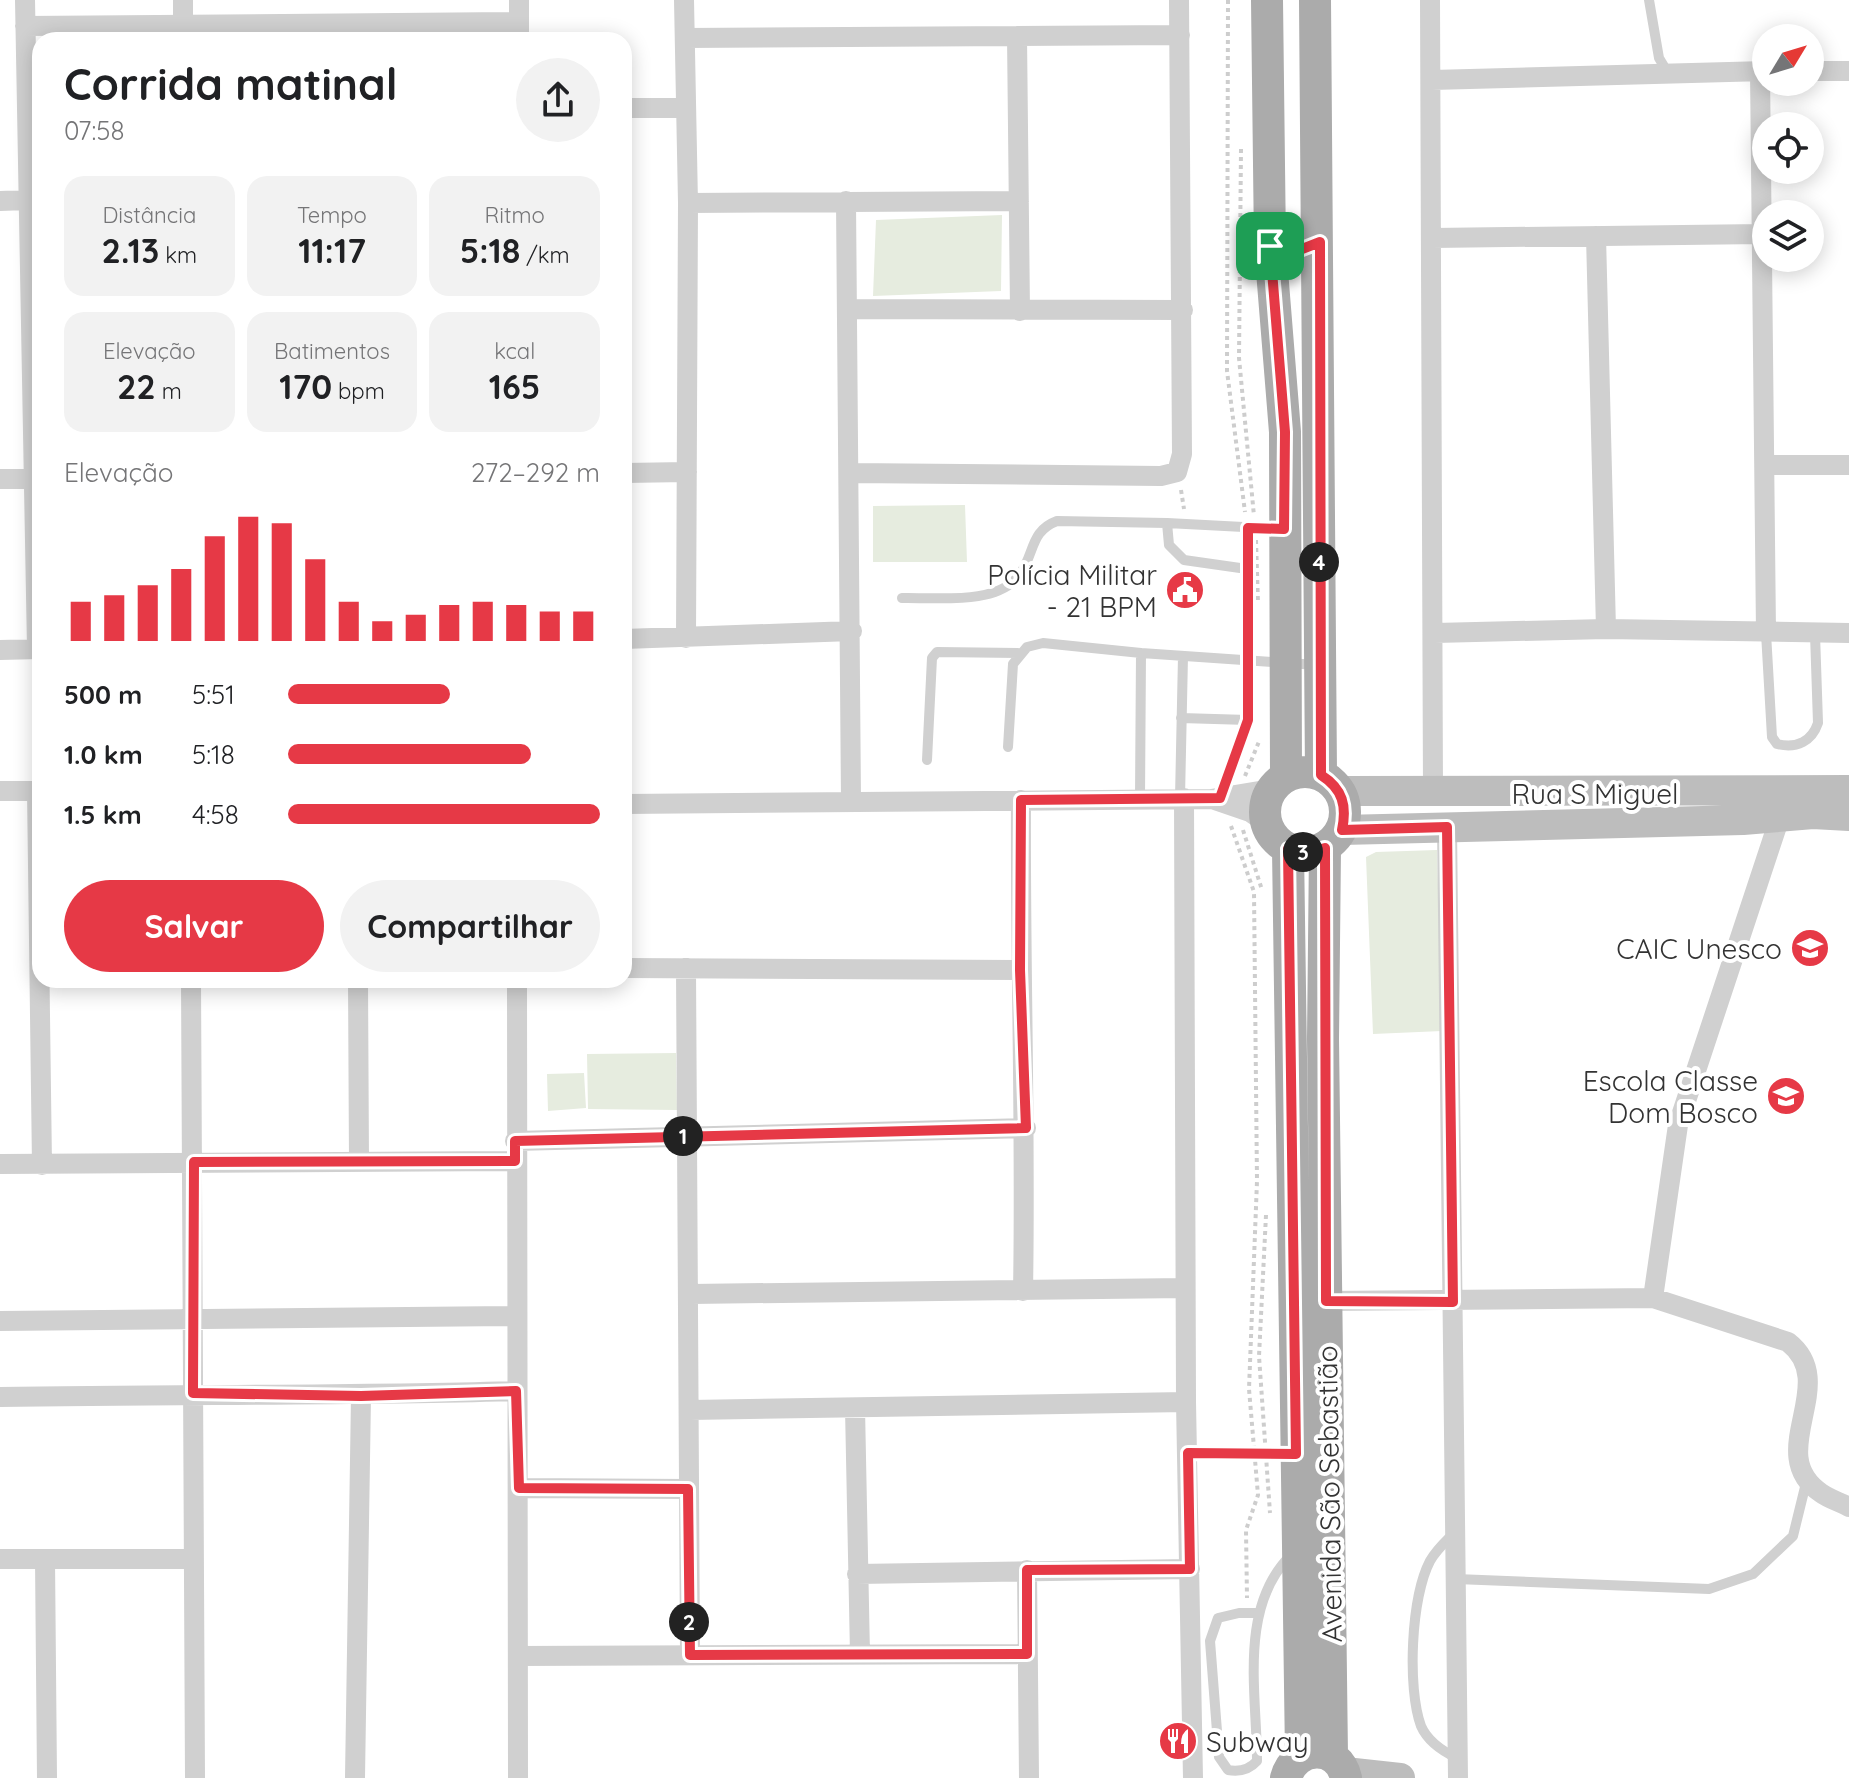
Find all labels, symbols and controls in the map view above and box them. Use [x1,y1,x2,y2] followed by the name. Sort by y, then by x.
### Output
[1752,24,1824,96] north arrow
[1752,24,1824,272] map controls
[64,56,398,111] text: Corrida matinal
[516,58,600,142] button: share
[1752,112,1824,184] button: locate
[64,114,124,147] text: 07:58
[1752,200,1824,272] button: layers
[102,201,196,229] text: Distância
[297,201,367,229] text: Tempo
[485,201,545,229] text: Ritmo
[1236,212,1304,280] pin
[1248,224,1292,268] icon: arrive
[102,229,159,272] text: 2.13
[298,229,366,272] text: 11:17
[460,229,520,272] text: 5:18
[159,241,197,269] text: km
[520,241,570,269] text: /km
[103,337,196,365] text: Elevação
[274,337,390,365] text: Batimentos
[494,337,535,365] text: kcal
[117,365,156,408] text: 22
[279,365,332,408] text: 170
[489,365,540,408] text: 165
[156,377,182,405] text: m
[332,377,385,405] text: bpm
[64,456,173,489] text: Elevação
[471,456,600,489] text: 272–292 m
[1299,542,1339,582] pin: 4
[1313,548,1325,576] text: 4
[987,557,1157,624] place label: Polícia Militar - 21 BPM
[1164,569,1206,611] public building icon: Polícia Militar - 21 BPM
[64,678,142,711] text: 500 m
[192,678,235,711] text: 5:51
[64,738,143,771] text: 1.0 km
[192,738,235,771] text: 5:18
[1512,776,1679,811] street label: Rua S Miguel
[64,798,142,831] text: 1.5 km
[192,798,239,831] text: 4:58
[1283,832,1323,872] pin: 3
[1297,838,1309,866] text: 3
[64,880,324,972] button: Salvar
[340,880,600,972] button: Compartilhar
[1789,927,1831,969] school or university icon: CAIC Unesco
[1616,931,1782,966] place label: CAIC Unesco
[1583,1063,1758,1130] place label: Escola Classe Dom Bosco
[1765,1075,1807,1117] school or university icon: Escola Classe Dom Bosco
[663,1116,703,1156] pin: 1
[679,1122,687,1150] text: 1
[1309,1345,1349,1643] street label: Avenida São Sebastião
[669,1602,709,1642] pin: 2
[683,1608,695,1636] text: 2
[1157,1720,1199,1762] restaurant icon: Subway
[1206,1724,1309,1759] place label: Subway

